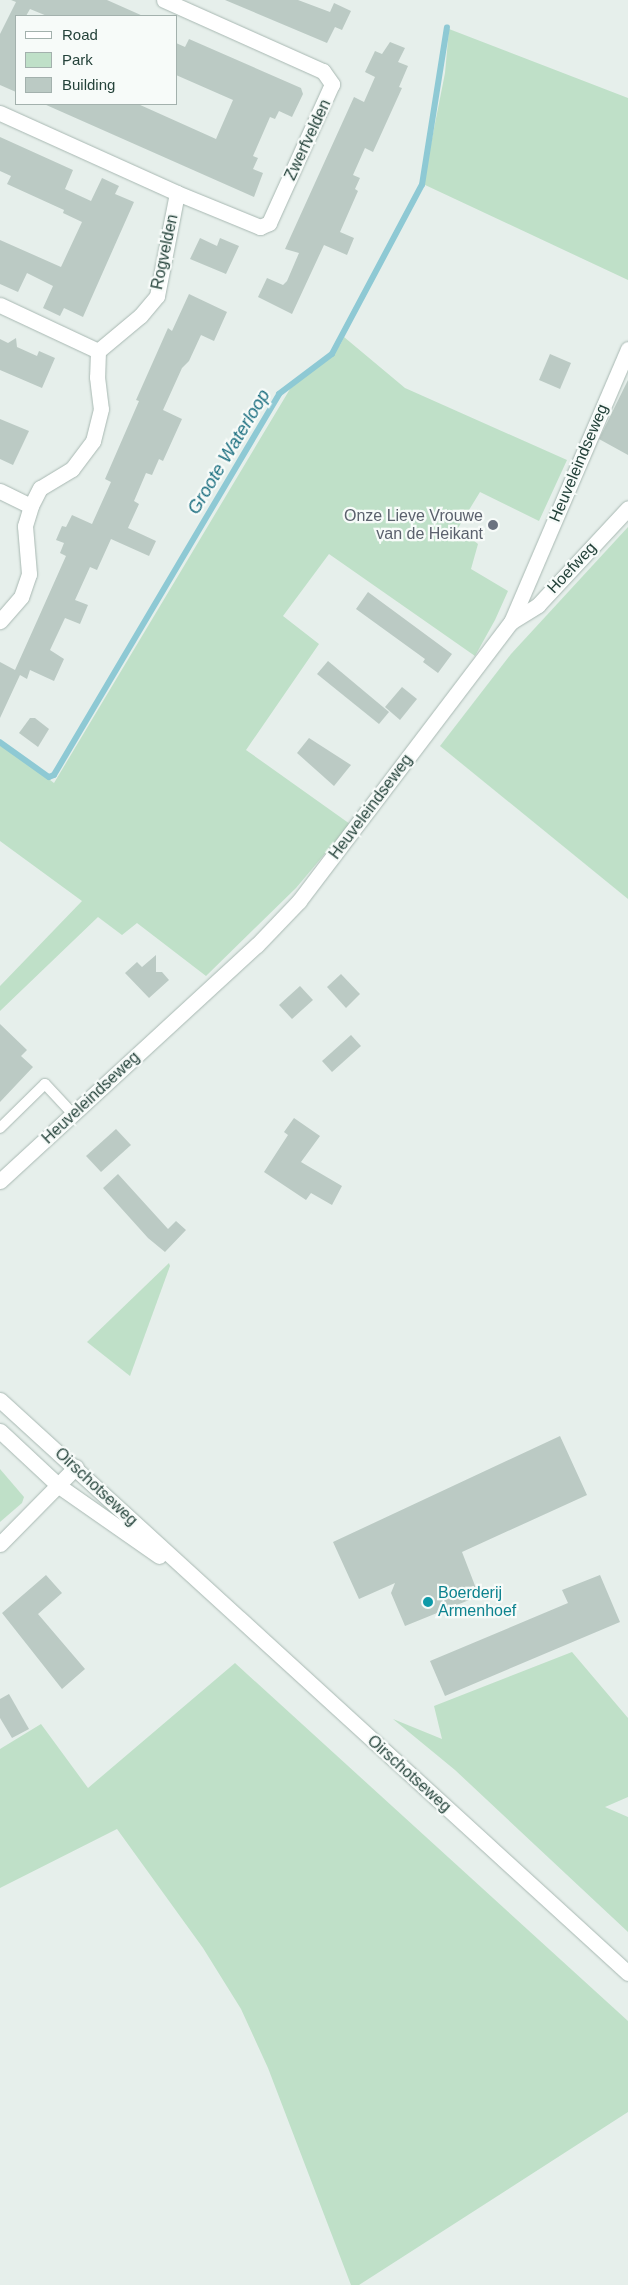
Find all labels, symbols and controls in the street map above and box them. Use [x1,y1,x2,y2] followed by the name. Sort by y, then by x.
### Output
[15,15,178,105] legend
[62,26,98,43] text: Road
[62,51,93,68] text: Park
[62,76,115,93] text: Building
[281,96,335,184] street label: Zwerfvelden
[148,213,182,291] street label: Rogvelden
[183,386,275,518] water label: Groote Waterloop
[545,401,613,525] street label: Heuveleindseweg
[344,506,483,544] place label: Onze Lieve Vrouwe van de Heikant
[487,519,499,531] marker: Onze Lieve Vrouwe van de Heikant
[543,538,601,598] street label: Hoefweg
[325,751,417,863] street label: Heuveleindseweg
[38,1048,144,1148] street label: Heuveleindseweg
[51,1444,141,1530] street label: Oirschotseweg
[438,1583,516,1621] place label: Boerderij Armenhoef
[422,1596,434,1608] marker: Boerderij Armenhoef
[363,1731,455,1817] street label: Oirschotseweg

